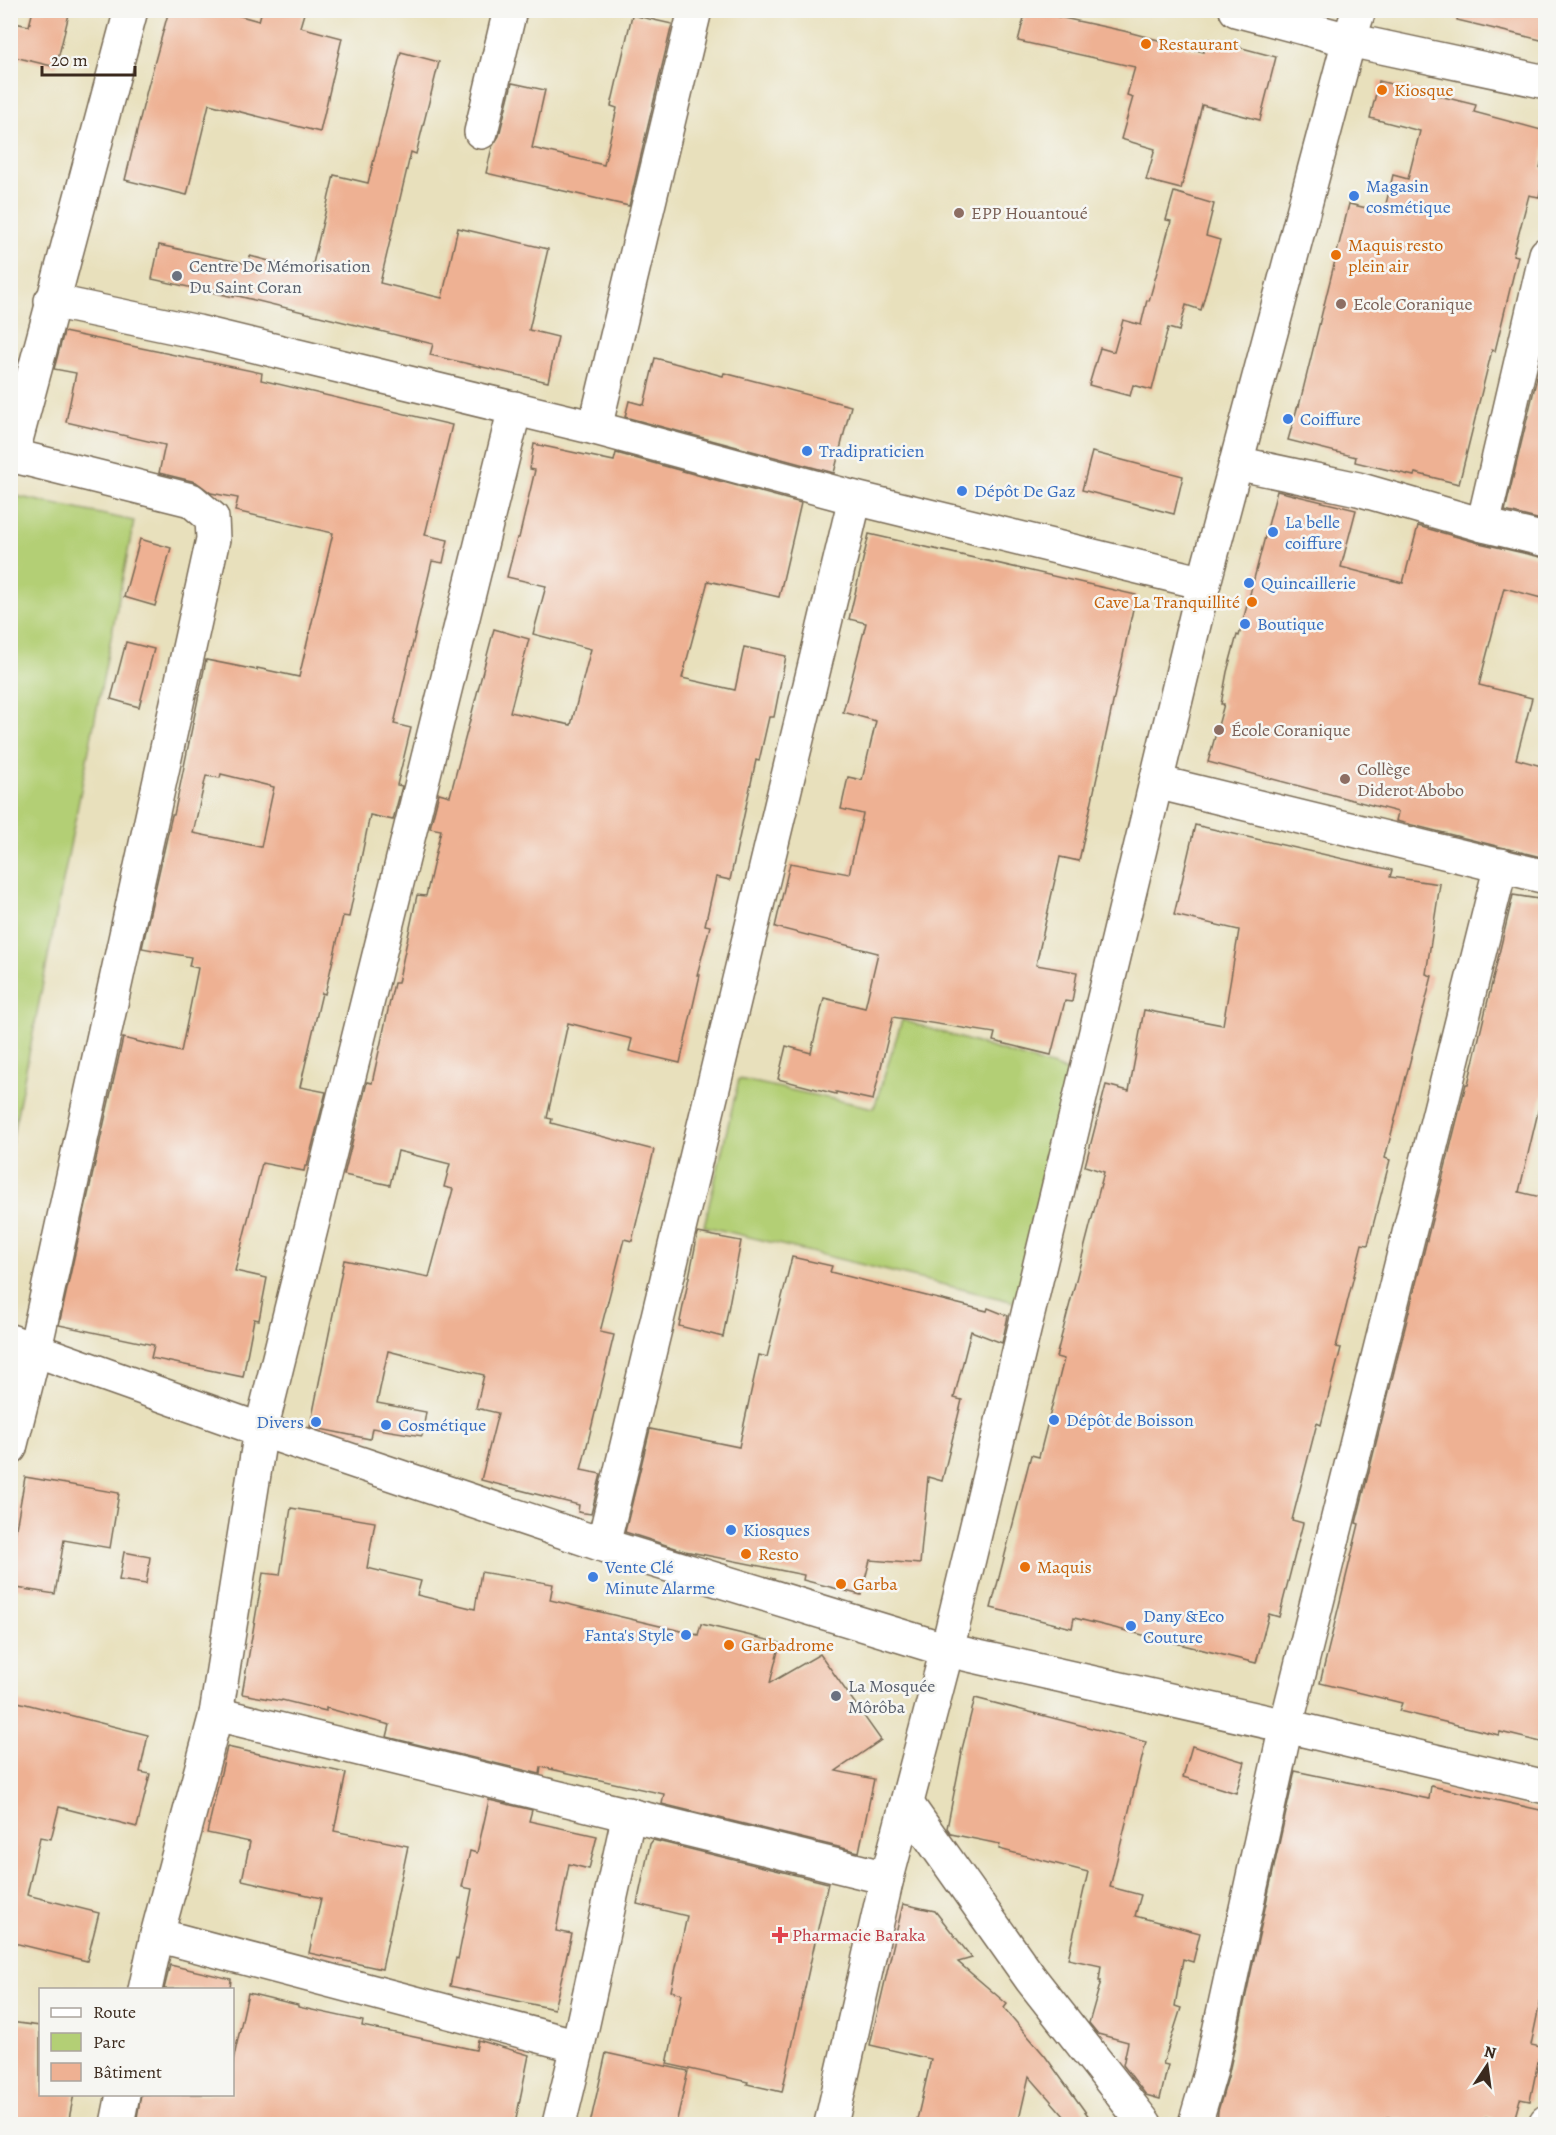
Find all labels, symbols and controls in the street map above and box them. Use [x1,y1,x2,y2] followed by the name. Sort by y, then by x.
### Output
[1158,32,1239,56] place label: Restaurant
[1139,37,1153,51] marker: Restaurant
[42,39,135,77] scale bar
[51,48,88,72] text: 20 m
[1394,78,1454,102] place label: Kiosque
[1375,83,1389,97] marker: Kiosque
[1366,174,1451,219] place label: Magasin cosmétique
[1347,189,1361,203] marker: Magasin cosmétique
[971,201,1088,225] place label: EPP Houantoué
[952,206,966,220] marker: EPP Houantoué
[1348,233,1443,278] place label: Maquis resto plein air
[1329,248,1343,262] marker: Maquis resto plein air
[189,254,371,299] place label: Centre De Mémorisation Du Saint Coran
[170,269,184,283] marker: Centre De Mémorisation Du Saint Coran
[1353,292,1473,316] place label: Ecole Coranique
[1334,297,1348,311] marker: Ecole Coranique
[1300,407,1361,431] place label: Coiffure
[1281,412,1295,426] marker: Coiffure
[819,439,925,463] place label: Tradipraticien
[800,444,814,458] marker: Tradipraticien
[974,479,1075,503] place label: Dépôt De Gaz
[955,484,969,498] marker: Dépôt De Gaz
[1285,510,1342,555] place label: La belle coiffure
[1266,525,1280,539] marker: La belle coiffure
[1261,571,1356,595] place label: Quincaillerie
[1242,576,1256,590] marker: Quincaillerie
[1094,590,1240,614] place label: Cave La Tranquillité
[1245,595,1259,609] marker: Cave La Tranquillité
[1257,612,1324,636] place label: Boutique
[1238,617,1252,631] marker: Boutique
[1231,718,1351,742] place label: École Coranique
[1212,723,1226,737] marker: École Coranique
[1357,757,1464,802] place label: Collège Diderot Abobo
[1338,772,1352,786] marker: Collège Diderot Abobo
[1066,1408,1194,1432] place label: Dépôt de Boisson
[256,1410,304,1434] place label: Divers
[398,1413,486,1437] place label: Cosmétique
[1047,1413,1061,1427] marker: Dépôt de Boisson
[309,1415,323,1429] marker: Divers
[379,1418,393,1432] marker: Cosmétique
[743,1518,810,1542] place label: Kiosques
[724,1523,738,1537] marker: Kiosques
[758,1542,799,1566] place label: Resto
[739,1547,753,1561] marker: Resto
[604,1555,715,1600] place label: Vente Clé Minute Alarme
[1037,1555,1092,1579] place label: Maquis
[1018,1560,1032,1574] marker: Maquis
[586,1570,600,1584] marker: Vente Clé Minute Alarme
[853,1572,898,1596] place label: Garba
[834,1577,848,1591] marker: Garba
[1143,1604,1224,1649] place label: Dany &Eco Couture
[1124,1619,1138,1633] marker: Dany &Eco Couture
[584,1623,674,1647] place label: Fanta's Style
[679,1628,693,1642] marker: Fanta's Style
[741,1633,834,1657] place label: Garbadrome
[722,1638,736,1652] marker: Garbadrome
[848,1674,935,1719] place label: La Mosquée Môrôba
[829,1689,843,1703] marker: La Mosquée Môrôba
[792,1923,926,1947] place label: Pharmacie Baraka
[773,1928,787,1942] marker: Pharmacie Baraka
[39,1988,234,2096] legend
[93,2000,136,2024] text: Route
[93,2030,125,2054] text: Parc
[1457,2036,1517,2096] north arrow
[1482,2040,1499,2064] text: N
[93,2060,162,2084] text: Bâtiment

